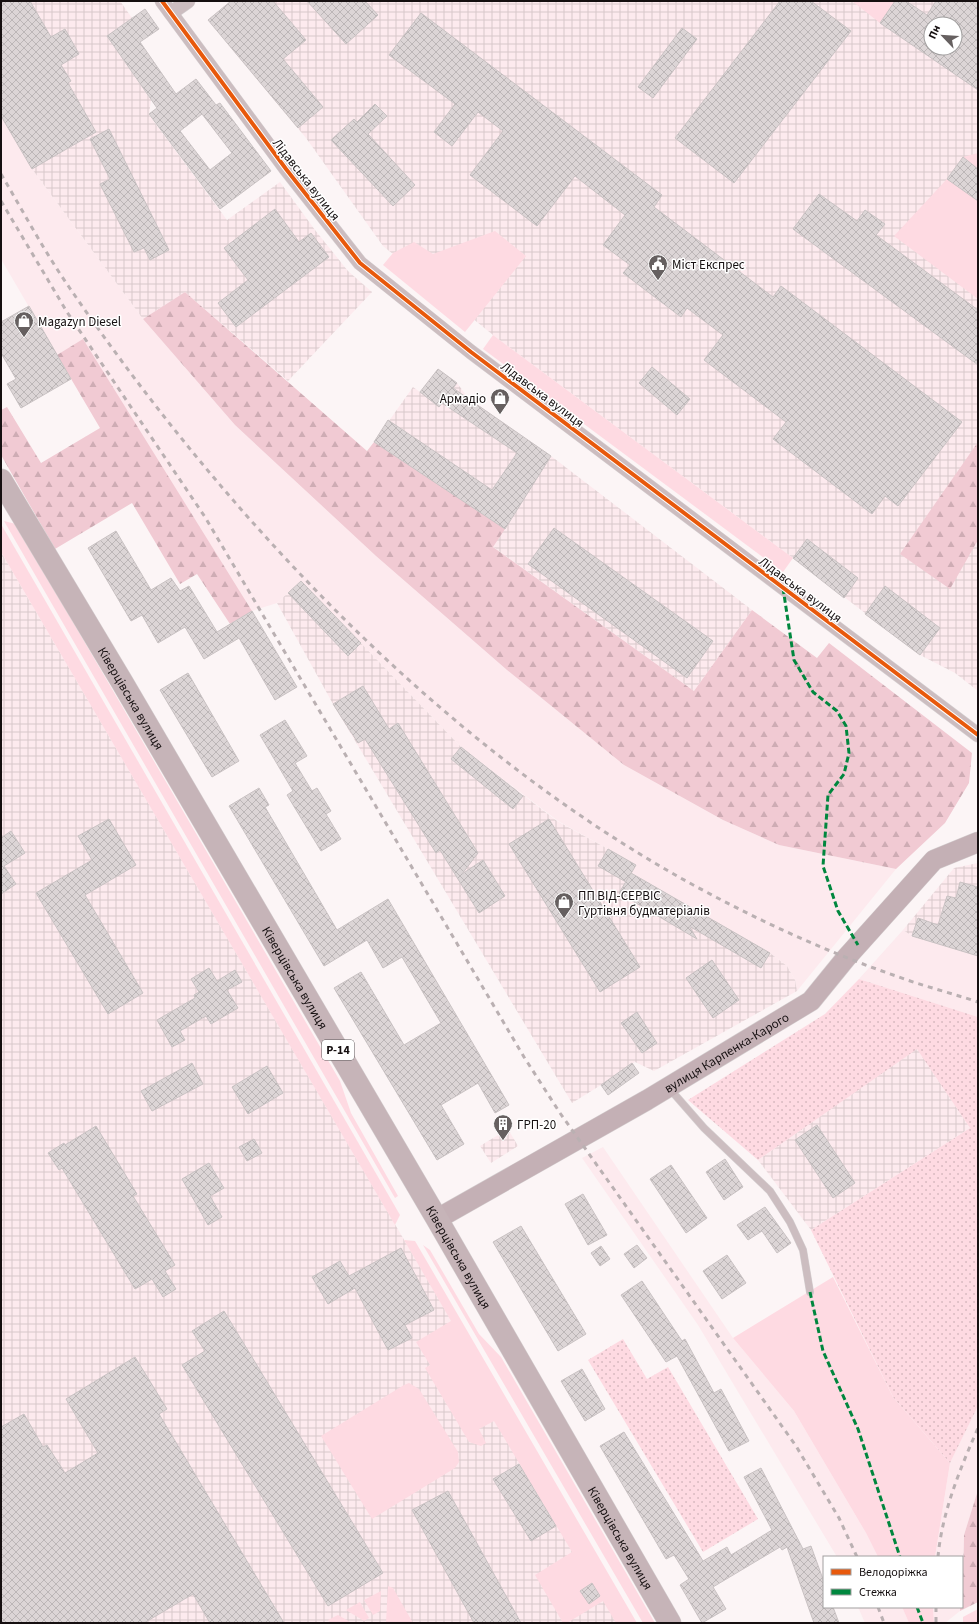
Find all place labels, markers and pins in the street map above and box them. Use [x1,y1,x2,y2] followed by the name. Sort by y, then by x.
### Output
[647,253,669,281] public building icon: Міст Експрес
[672,256,745,274] place label: Міст Експрес
[13,310,35,338] shop icon: Magazyn Diesel
[38,313,121,331] place label: Magazyn Diesel
[489,387,511,415] shop icon: Армадіо
[440,390,486,408] place label: Армадіо
[578,887,710,920] place label: ПП ВІД-СЕРВІС Гуртівня будматеріалів
[553,891,575,919] shop icon: ПП ВІД-СЕРВІС Гуртівня будматеріалів
[492,1113,514,1141] building icon: ГРП-20
[517,1116,556,1134] place label: ГРП-20

